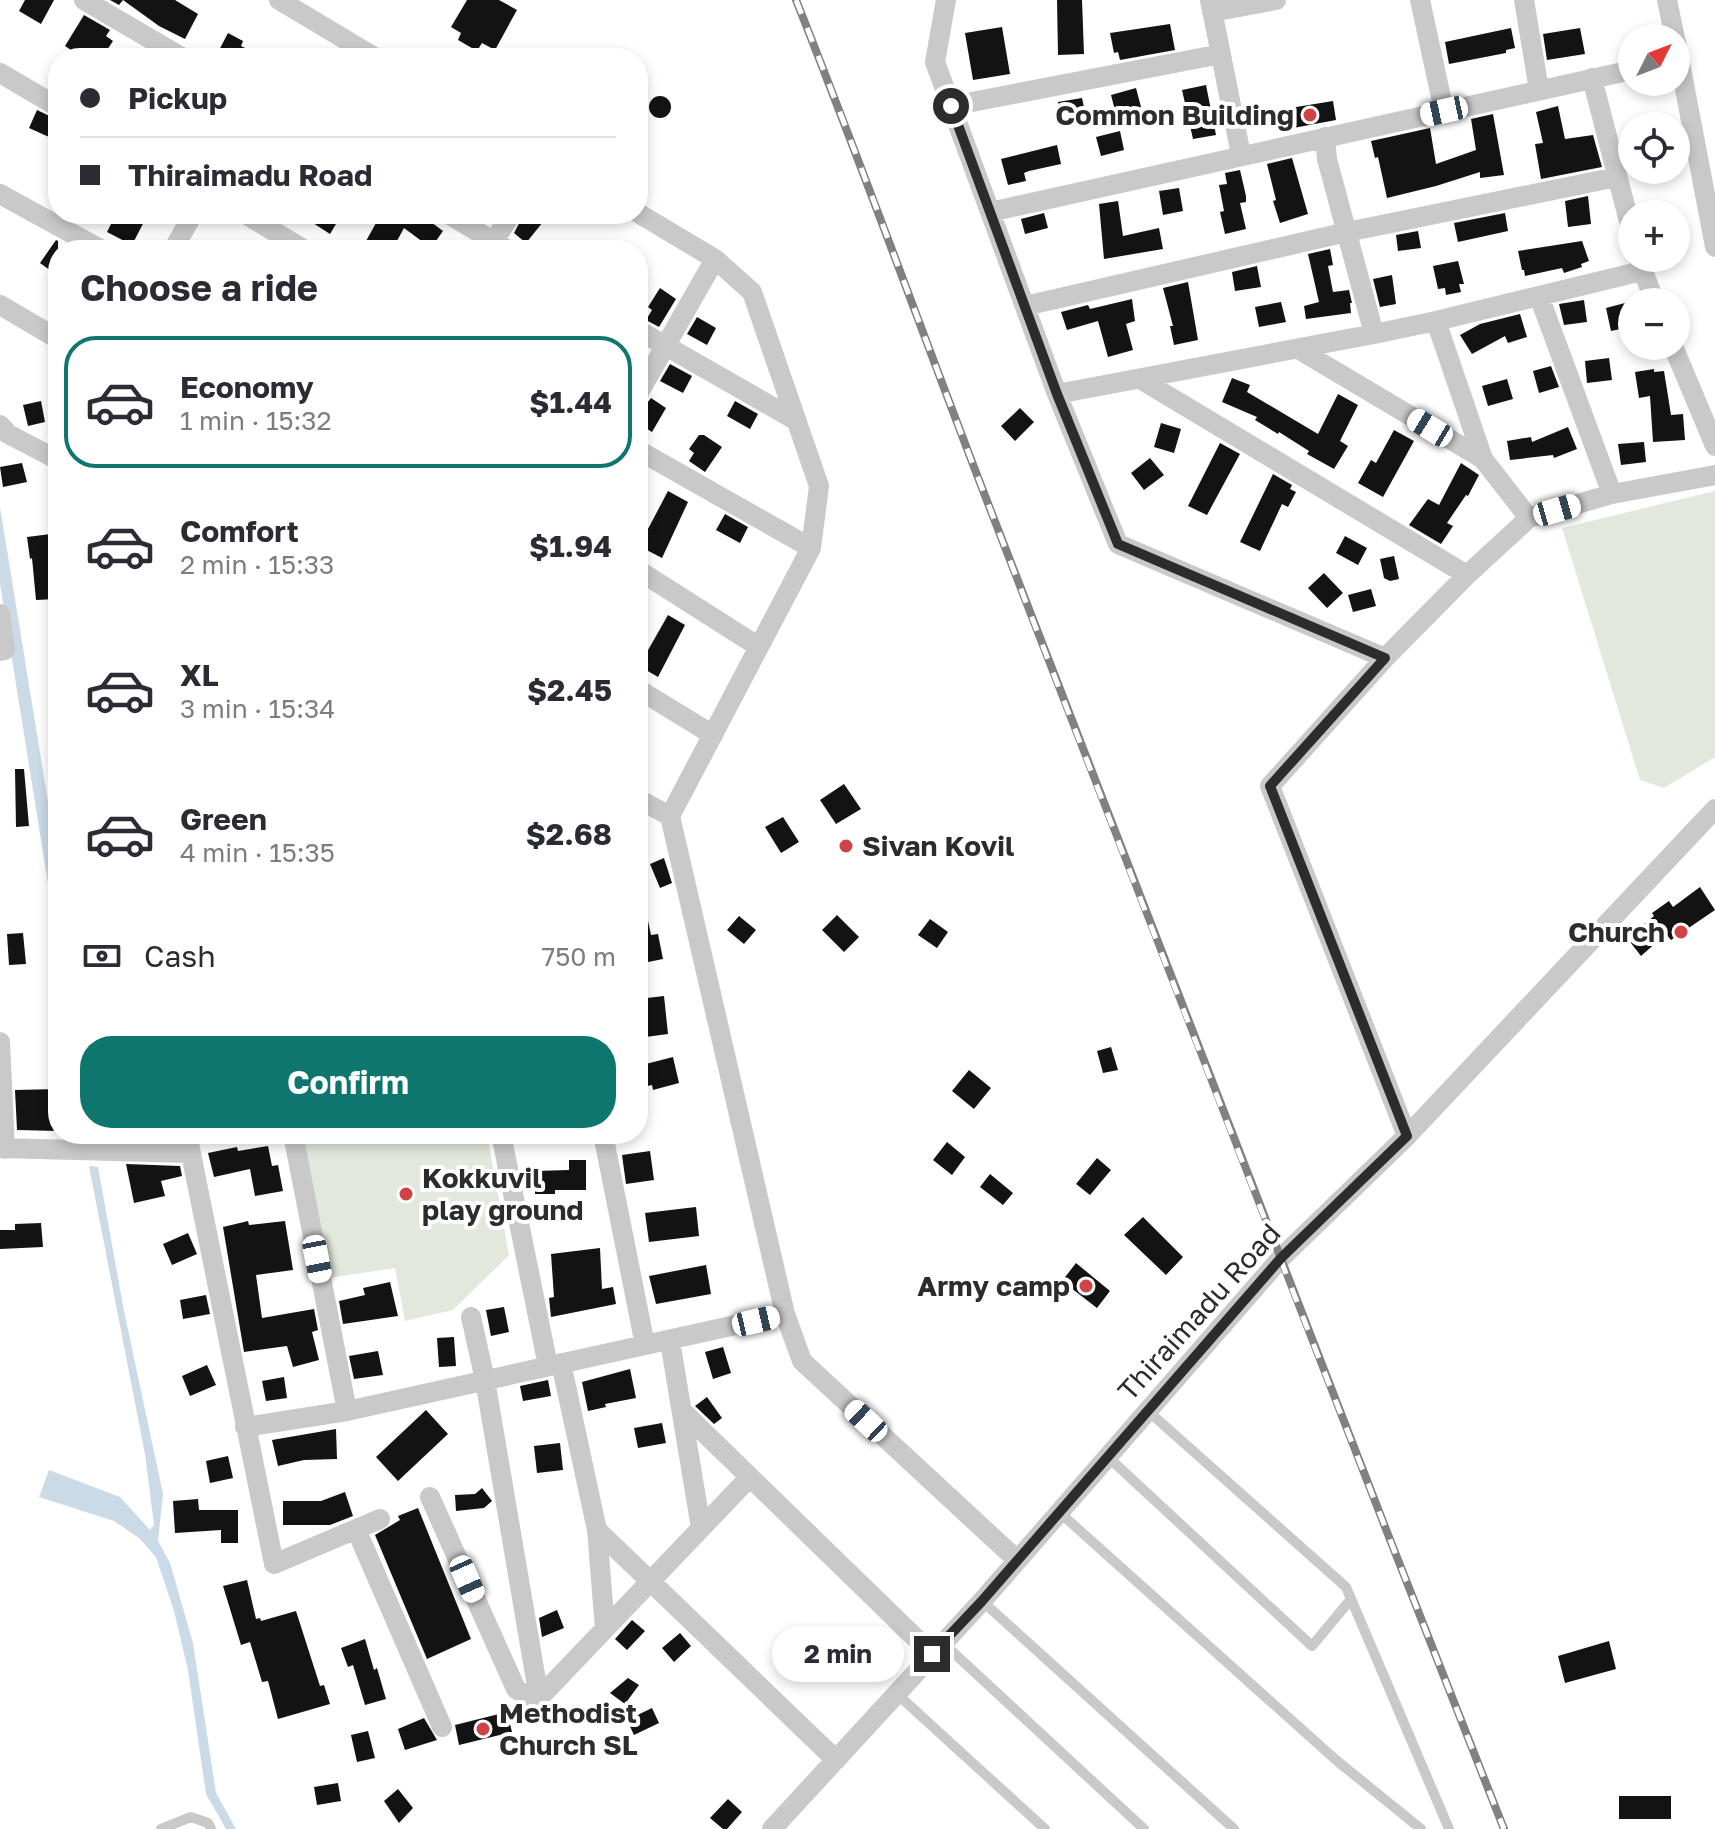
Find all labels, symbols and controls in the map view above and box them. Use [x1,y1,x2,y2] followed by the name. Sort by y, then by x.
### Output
[1618,24,1690,96] north arrow
[1618,24,1690,360] map controls
[128,80,227,116] text: Pickup
[933,88,969,124] route start
[1418,94,1470,128] car
[1055,98,1294,131] place label: Common Building
[1301,106,1319,124] marker: Common Building
[1618,112,1690,184] button: locate
[128,157,372,193] text: Thiraimadu Road
[1618,200,1690,272] button: +
[80,266,318,309] text: Choose a ride
[1618,288,1690,360] button: −
[84,366,156,438] icon: car
[180,369,314,405] text: Economy
[529,384,612,420] text: $1.44
[180,405,332,436] text: 1 min · 15:32
[1403,405,1457,451] car
[1531,492,1583,528] car
[84,510,156,582] icon: car
[180,513,299,549] text: Comfort
[529,528,612,564] text: $1.94
[180,549,334,580] text: 2 min · 15:33
[84,654,156,726] icon: car
[180,657,219,693] text: XL
[527,672,612,708] text: $2.45
[180,693,335,724] text: 3 min · 15:34
[84,798,156,870] icon: car
[180,801,267,837] text: Green
[526,816,612,852] text: $2.68
[862,829,1014,862] place label: Sivan Kovil
[180,837,335,868] text: 4 min · 15:35
[837,837,855,855] marker: Sivan Kovil
[1568,915,1665,948] place label: Church
[1672,923,1690,941] marker: Church
[80,934,124,978] icon: cash
[144,938,216,974] text: Cash
[542,941,616,972] text: 750 m
[80,1036,616,1128] button: Confirm
[422,1161,584,1226] place label: Kokkuvil play ground
[397,1185,415,1203] marker: Kokkuvil play ground
[1111,1216,1287,1407] street label: Thiraimadu Road
[301,1233,333,1285] car
[917,1269,1070,1302] place label: Army camp
[1077,1277,1095,1295] marker: Army camp
[730,1304,782,1338] car
[840,1396,892,1446] car
[446,1552,488,1606] car
[772,1626,904,1682] callout: 2 min
[914,1636,950,1672] route end
[804,1638,872,1669] text: 2 min
[499,1696,638,1761] place label: Methodist Church SL
[474,1720,492,1738] marker: Methodist Church SL

